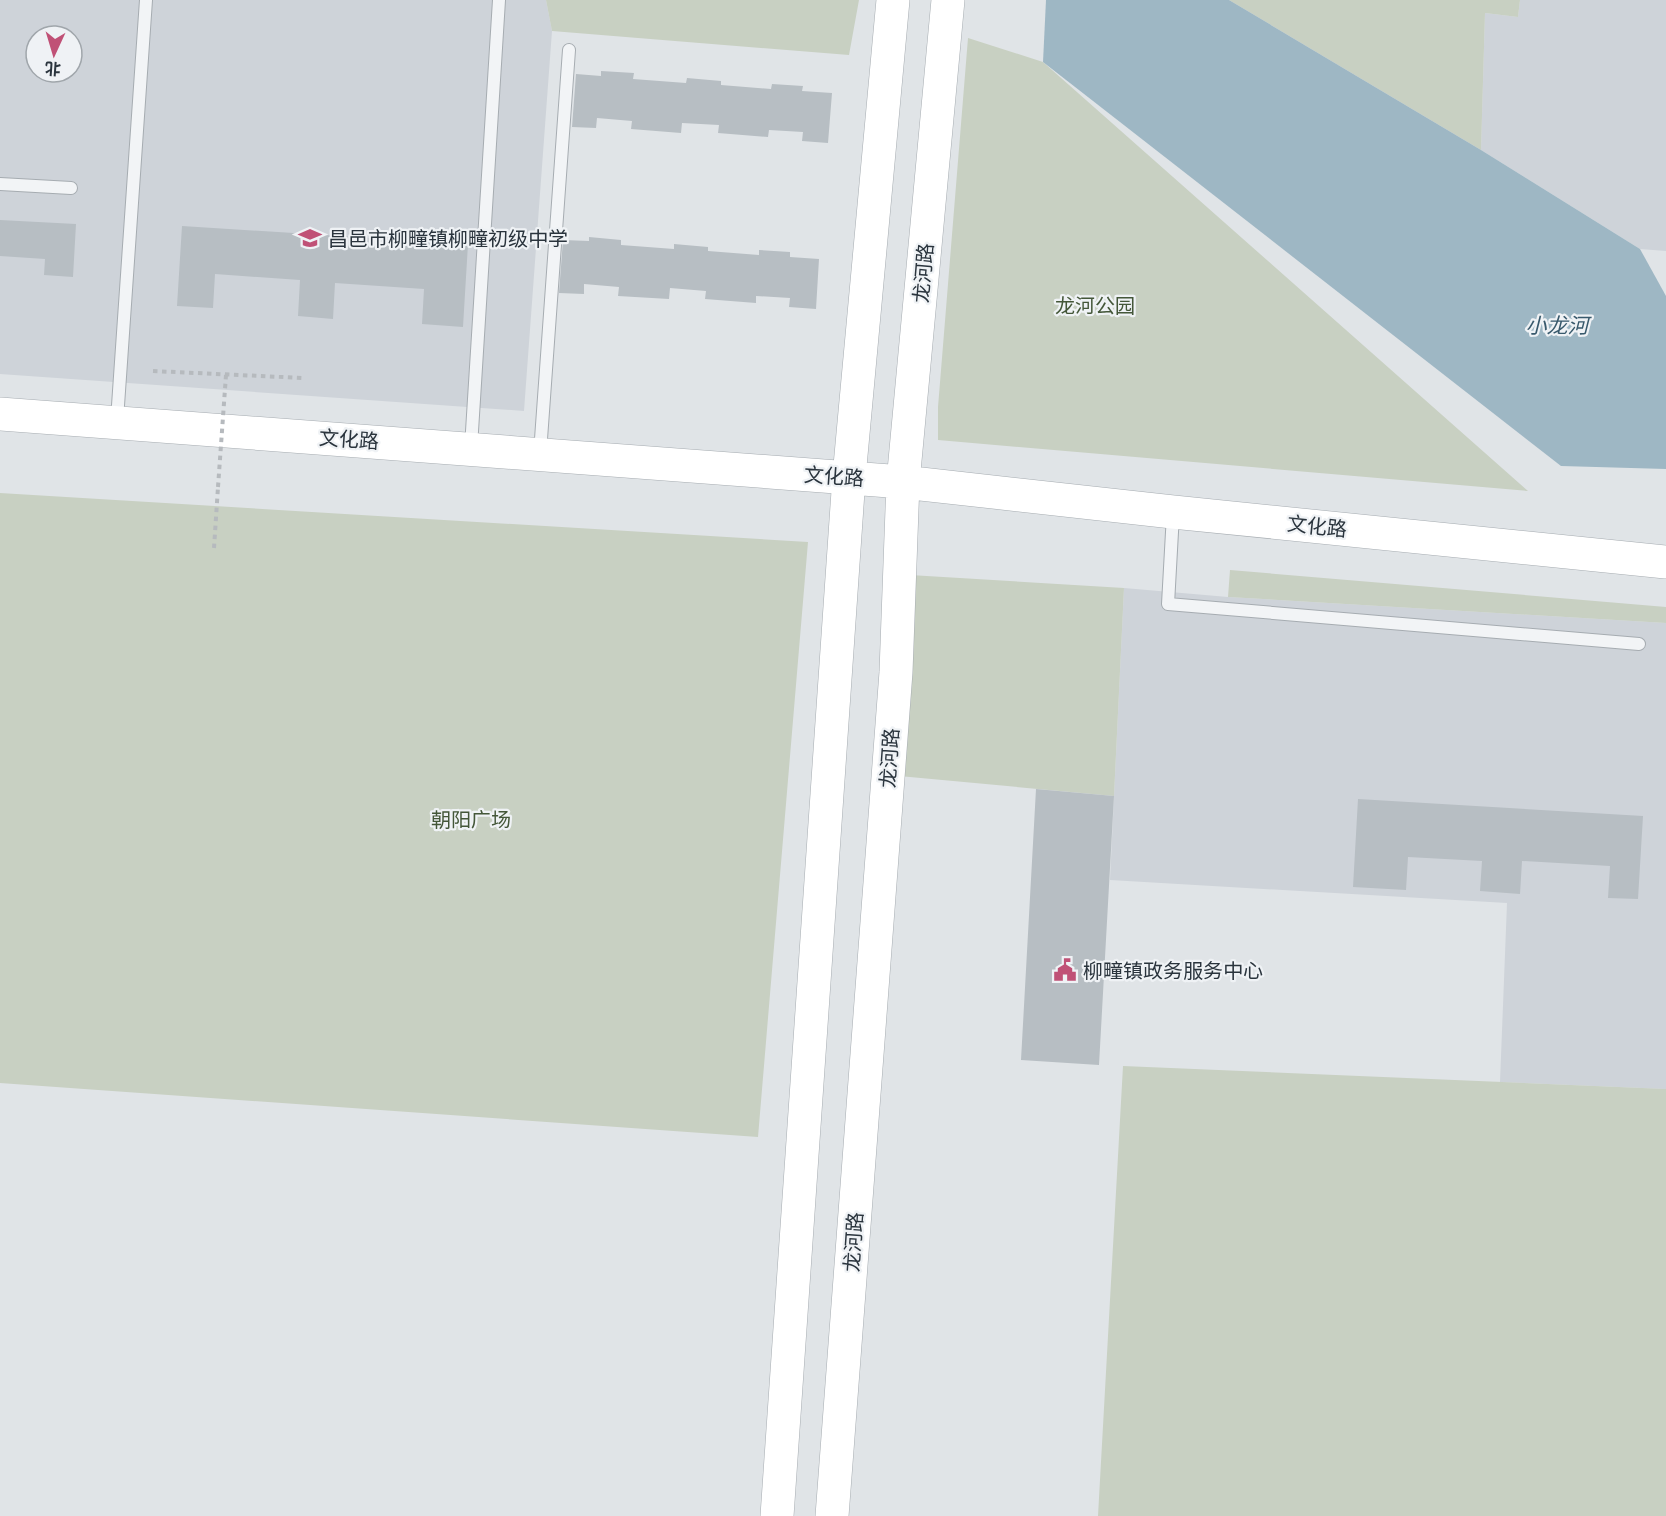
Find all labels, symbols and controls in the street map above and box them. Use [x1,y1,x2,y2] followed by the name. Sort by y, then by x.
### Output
[24,24,84,84] north arrow
[44,58,62,79] text: 北
[297,225,323,251] school or university icon: 昌邑市柳疃镇柳疃初级中学
[328,225,568,252] place label: 昌邑市柳疃镇柳疃初级中学
[907,242,939,304] street label: 龙河路
[1055,292,1135,319] park label: 龙河公园
[1526,311,1592,339] water label: 小龙河
[318,423,380,455] street label: 文化路
[803,460,865,492] street label: 文化路
[1286,509,1348,543] street label: 文化路
[873,727,905,789] street label: 龙河路
[431,806,511,833] park label: 朝阳广场
[1052,957,1078,983] public building icon: 柳疃镇政务服务中心
[1083,957,1263,984] place label: 柳疃镇政务服务中心
[837,1211,869,1273] street label: 龙河路

